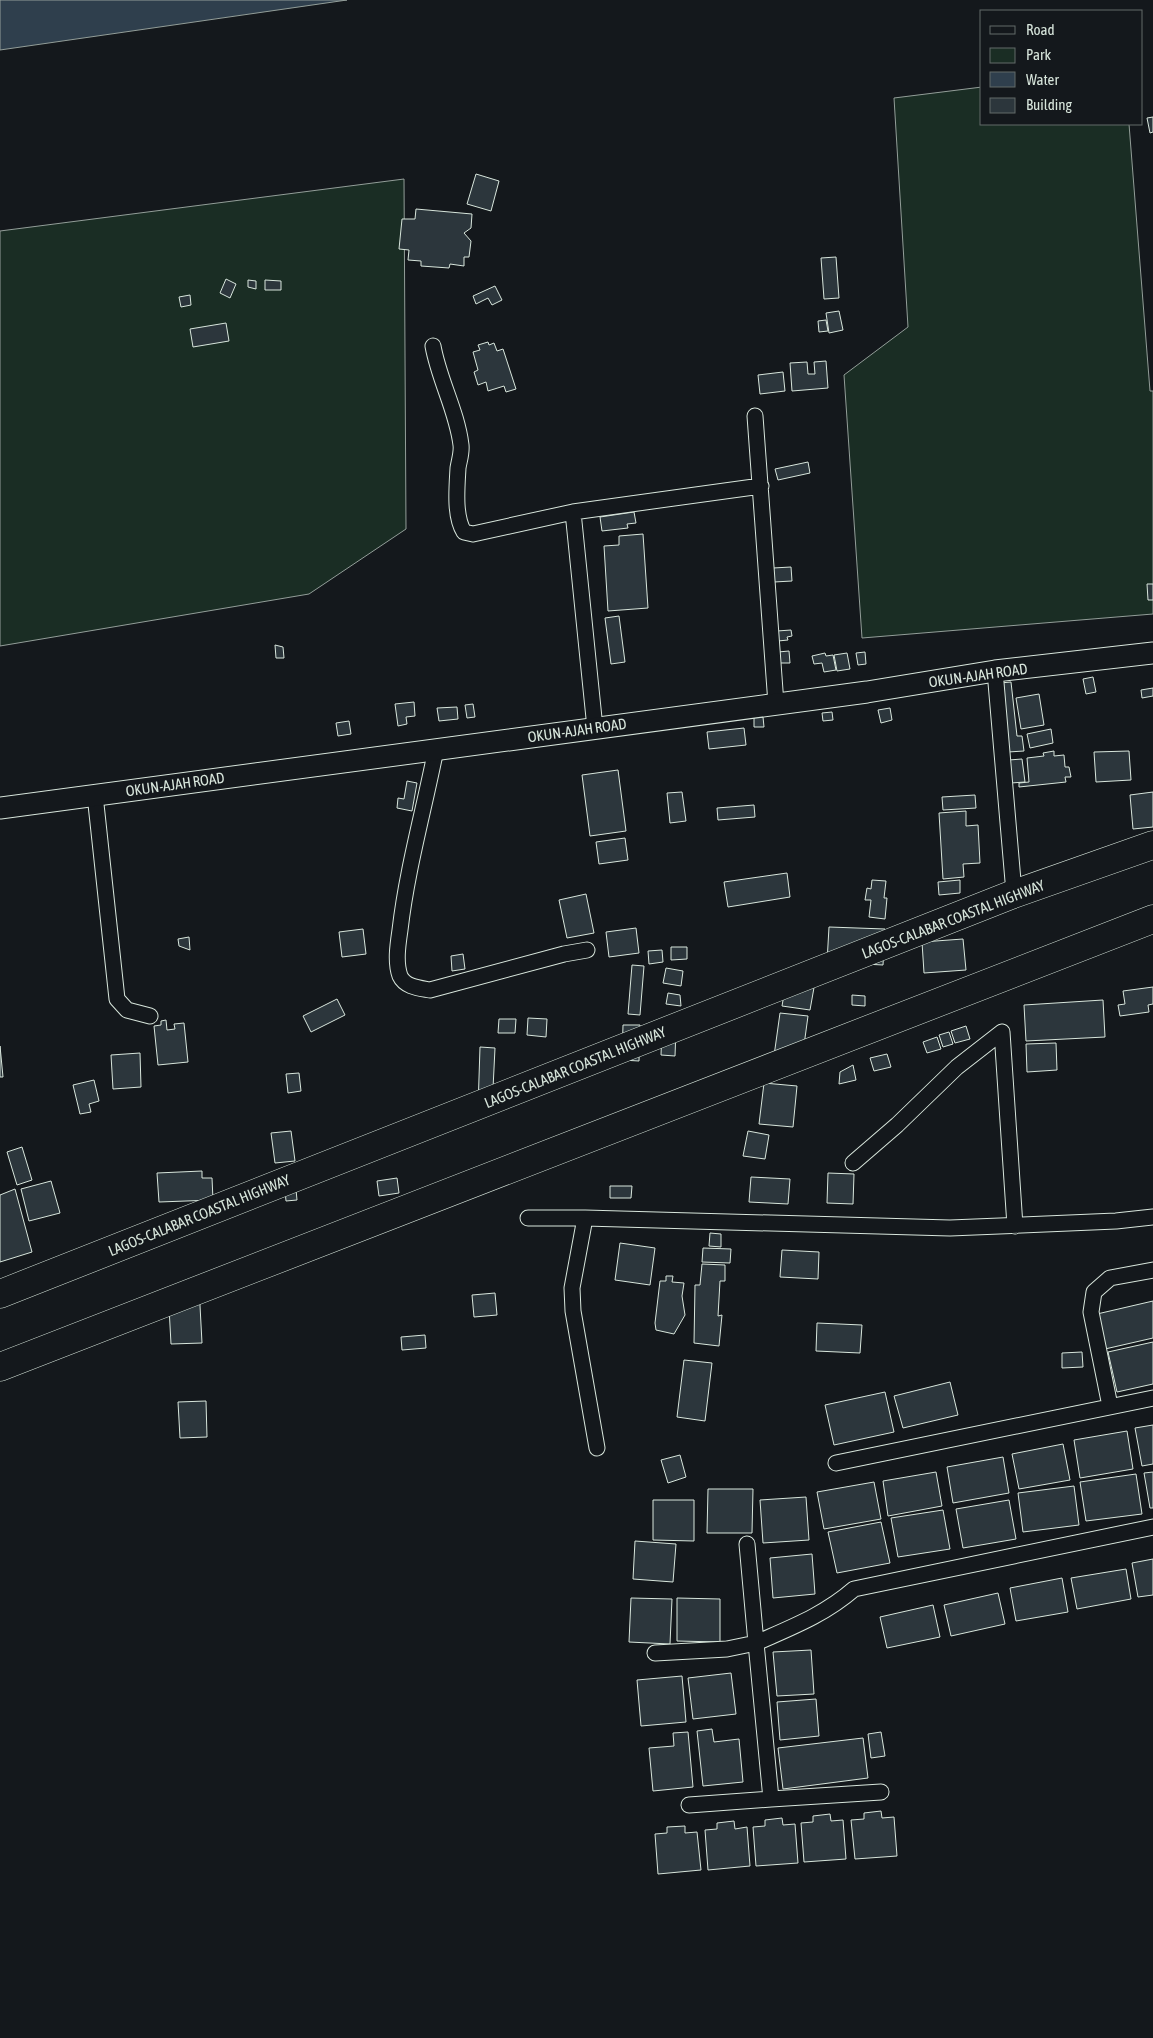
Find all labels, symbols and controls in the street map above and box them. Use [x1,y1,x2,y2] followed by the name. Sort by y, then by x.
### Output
[980,10,1143,125] legend
[1026,21,1055,38] text: Road
[1026,46,1051,63] text: Park
[1026,71,1059,88] text: Water
[1026,96,1072,113] text: Building
[927,660,1029,690] street label: OKUN-AJAH ROAD
[526,715,628,745] street label: OKUN-AJAH ROAD
[124,769,226,799] street label: OKUN-AJAH ROAD
[859,876,1047,962] street label: LAGOS-CALABAR COASTAL HIGHWAY
[482,1023,669,1111] street label: LAGOS-CALABAR COASTAL HIGHWAY
[106,1171,293,1259] street label: LAGOS-CALABAR COASTAL HIGHWAY

